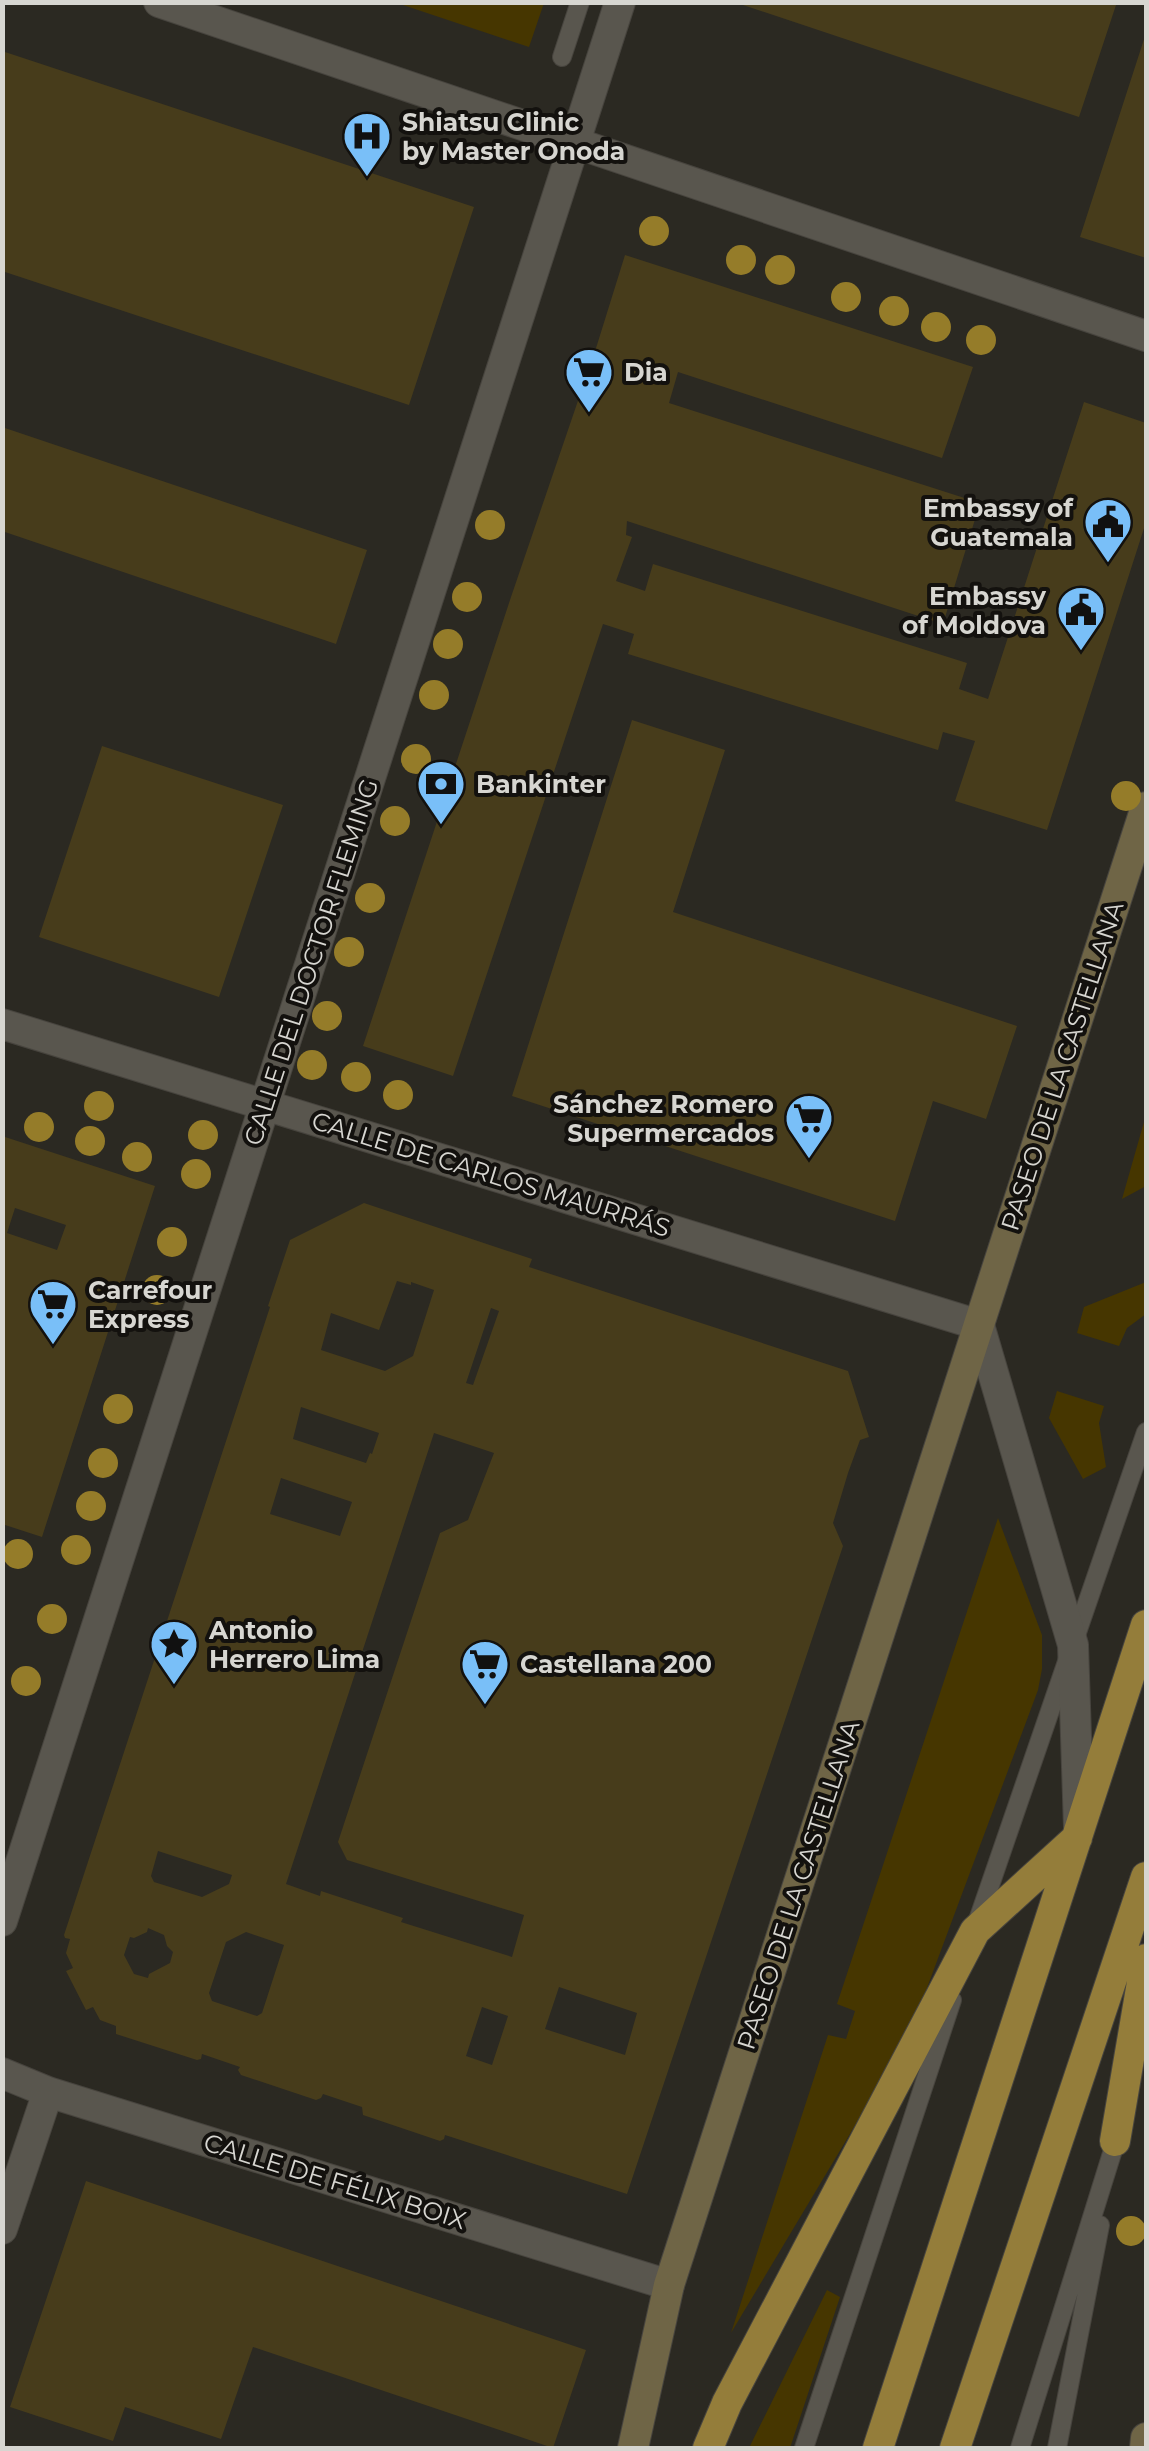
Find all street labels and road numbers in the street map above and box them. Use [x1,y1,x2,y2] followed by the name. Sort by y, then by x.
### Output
[237,775,385,1149] street label: CALLE DEL DOCTOR FLEMING
[995,897,1130,1234] street label: PASEO DE LA CASTELLANA
[308,1105,674,1243] street label: CALLE DE CARLOS MAURRÁS
[731,1716,866,2053] street label: PASEO DE LA CASTELLANA
[200,2127,470,2235] street label: CALLE DE FÉLIX BOIX

